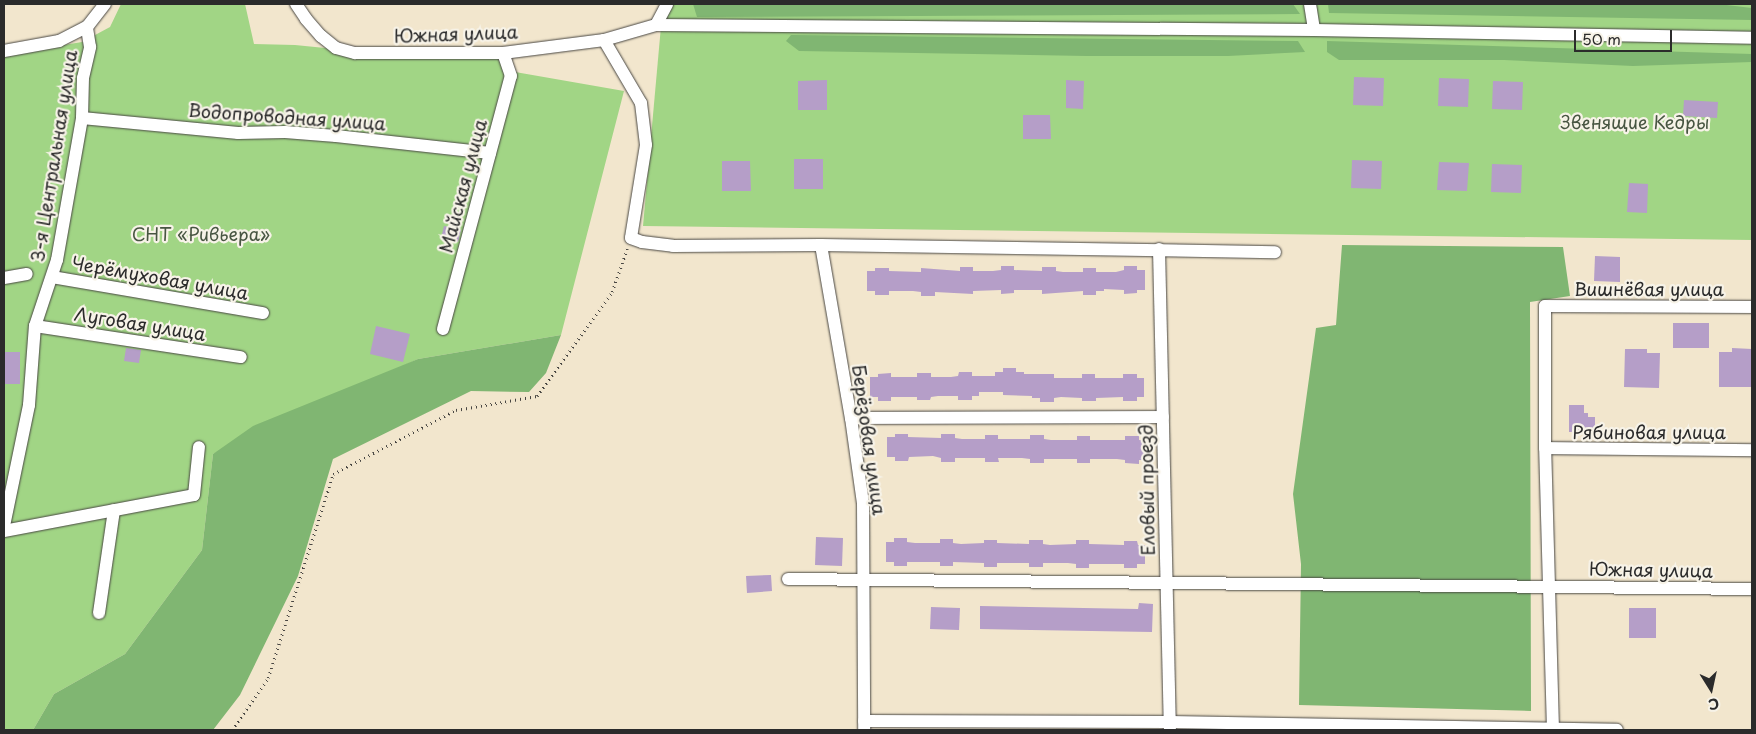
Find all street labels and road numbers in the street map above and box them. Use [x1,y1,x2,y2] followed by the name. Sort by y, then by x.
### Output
[393,21,519,47] street label: Южная улица
[27,49,81,263] street label: 3-я Центральная улица
[187,99,387,135] street label: Водопроводная улица
[435,116,491,256] street label: Майская улица
[70,252,250,304] street label: Черёмуховая улица
[1574,278,1724,300] street label: Вишнёвая улица
[73,303,207,345] street label: Луговая улица
[848,363,890,517] street label: Берёзовая улица
[1572,421,1726,443] street label: Рябиновая улица
[1135,425,1159,555] street label: Еловый проезд
[1588,558,1714,582] street label: Южная улица

